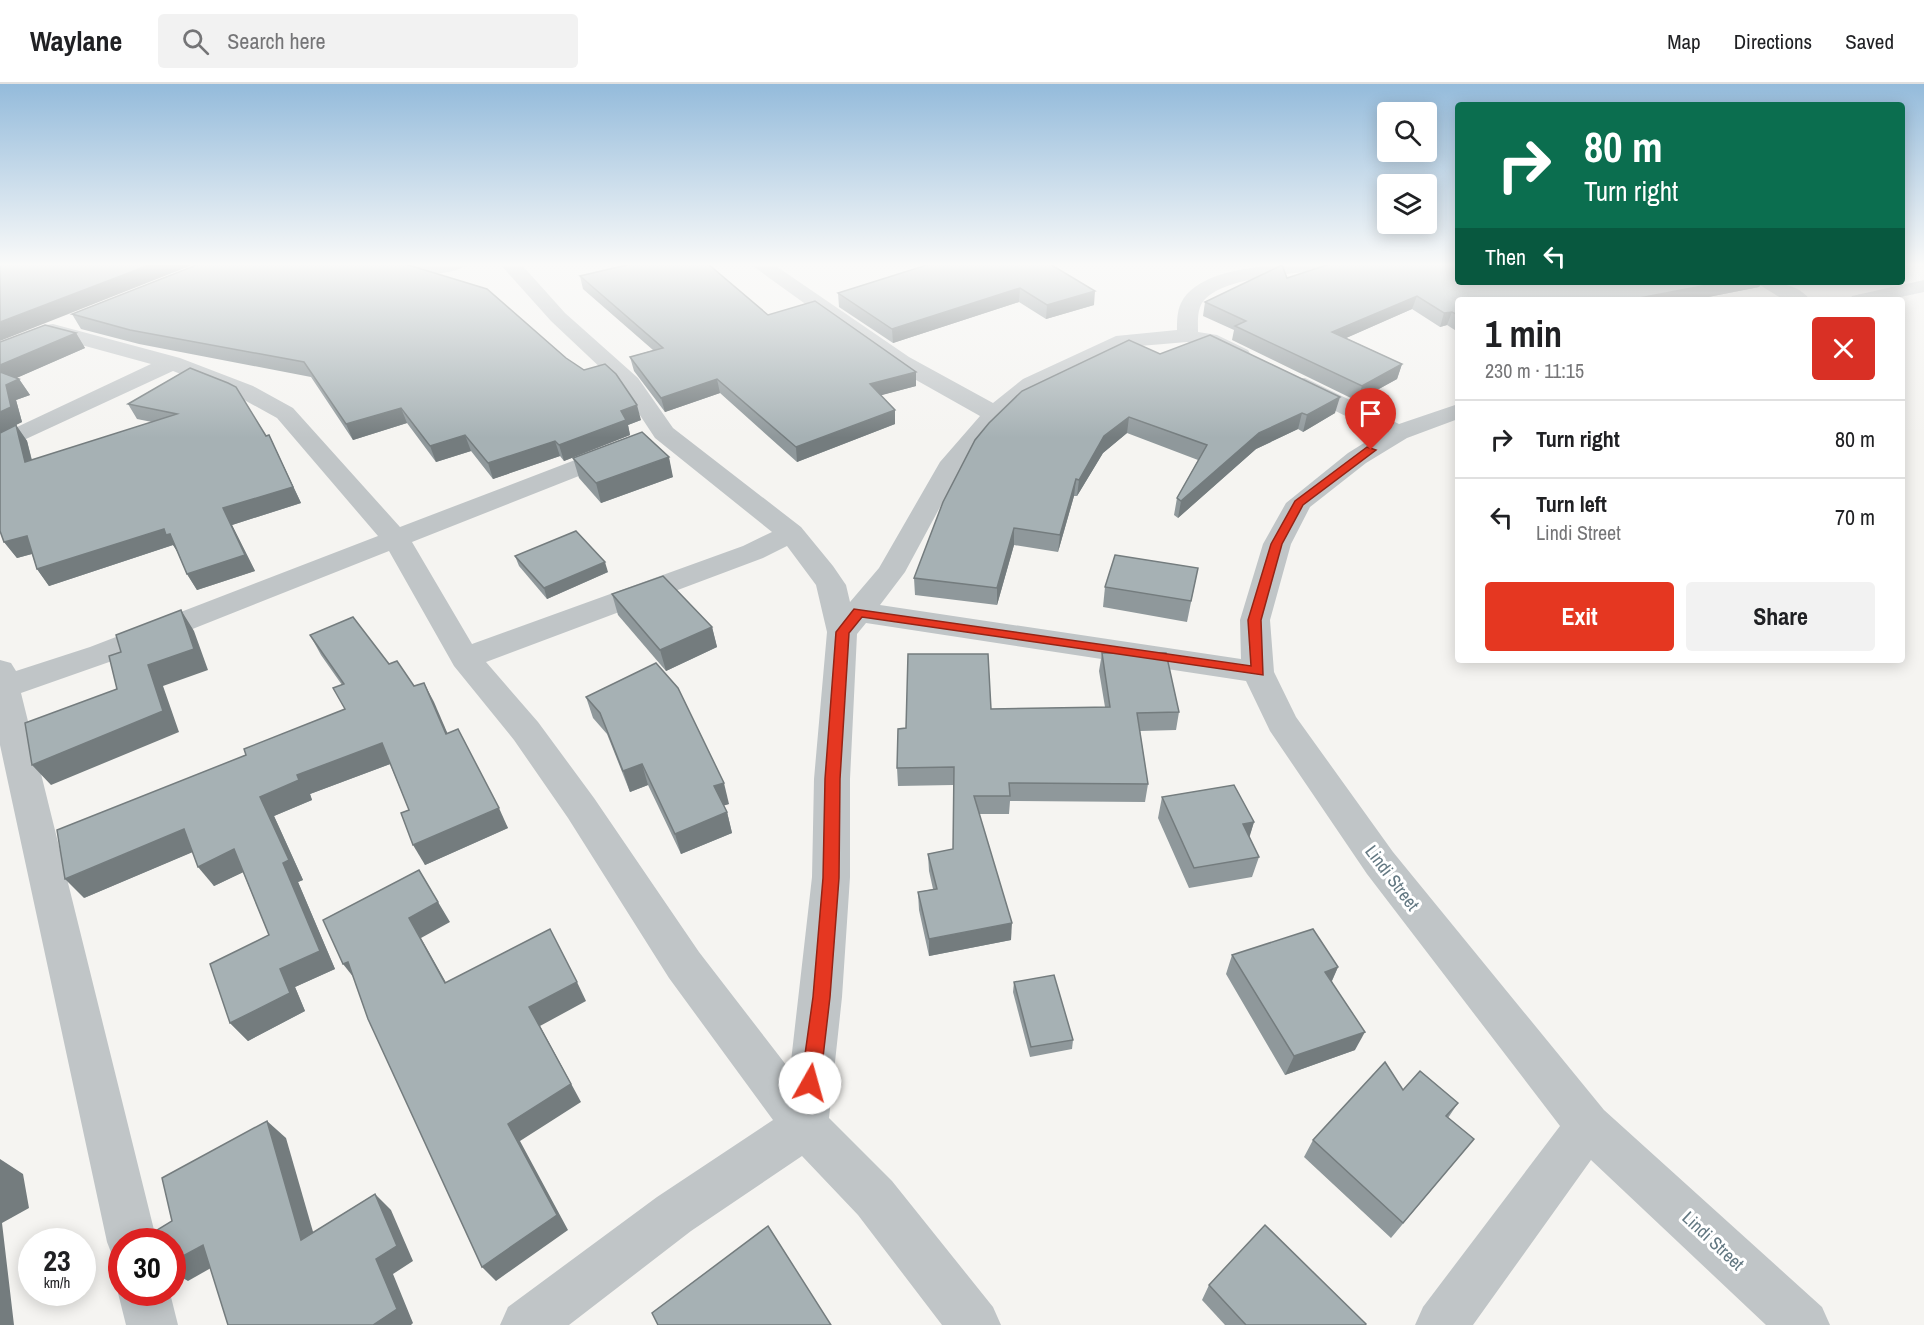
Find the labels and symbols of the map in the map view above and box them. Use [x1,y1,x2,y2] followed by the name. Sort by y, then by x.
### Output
[1345,388,1396,450] pin
[1359,840,1425,916] street label: Lindi Street
[778,1051,842,1115] position arrow
[1677,1205,1750,1276] street label: Lindi Street
[108,1228,186,1306] speed limit sign: 30

